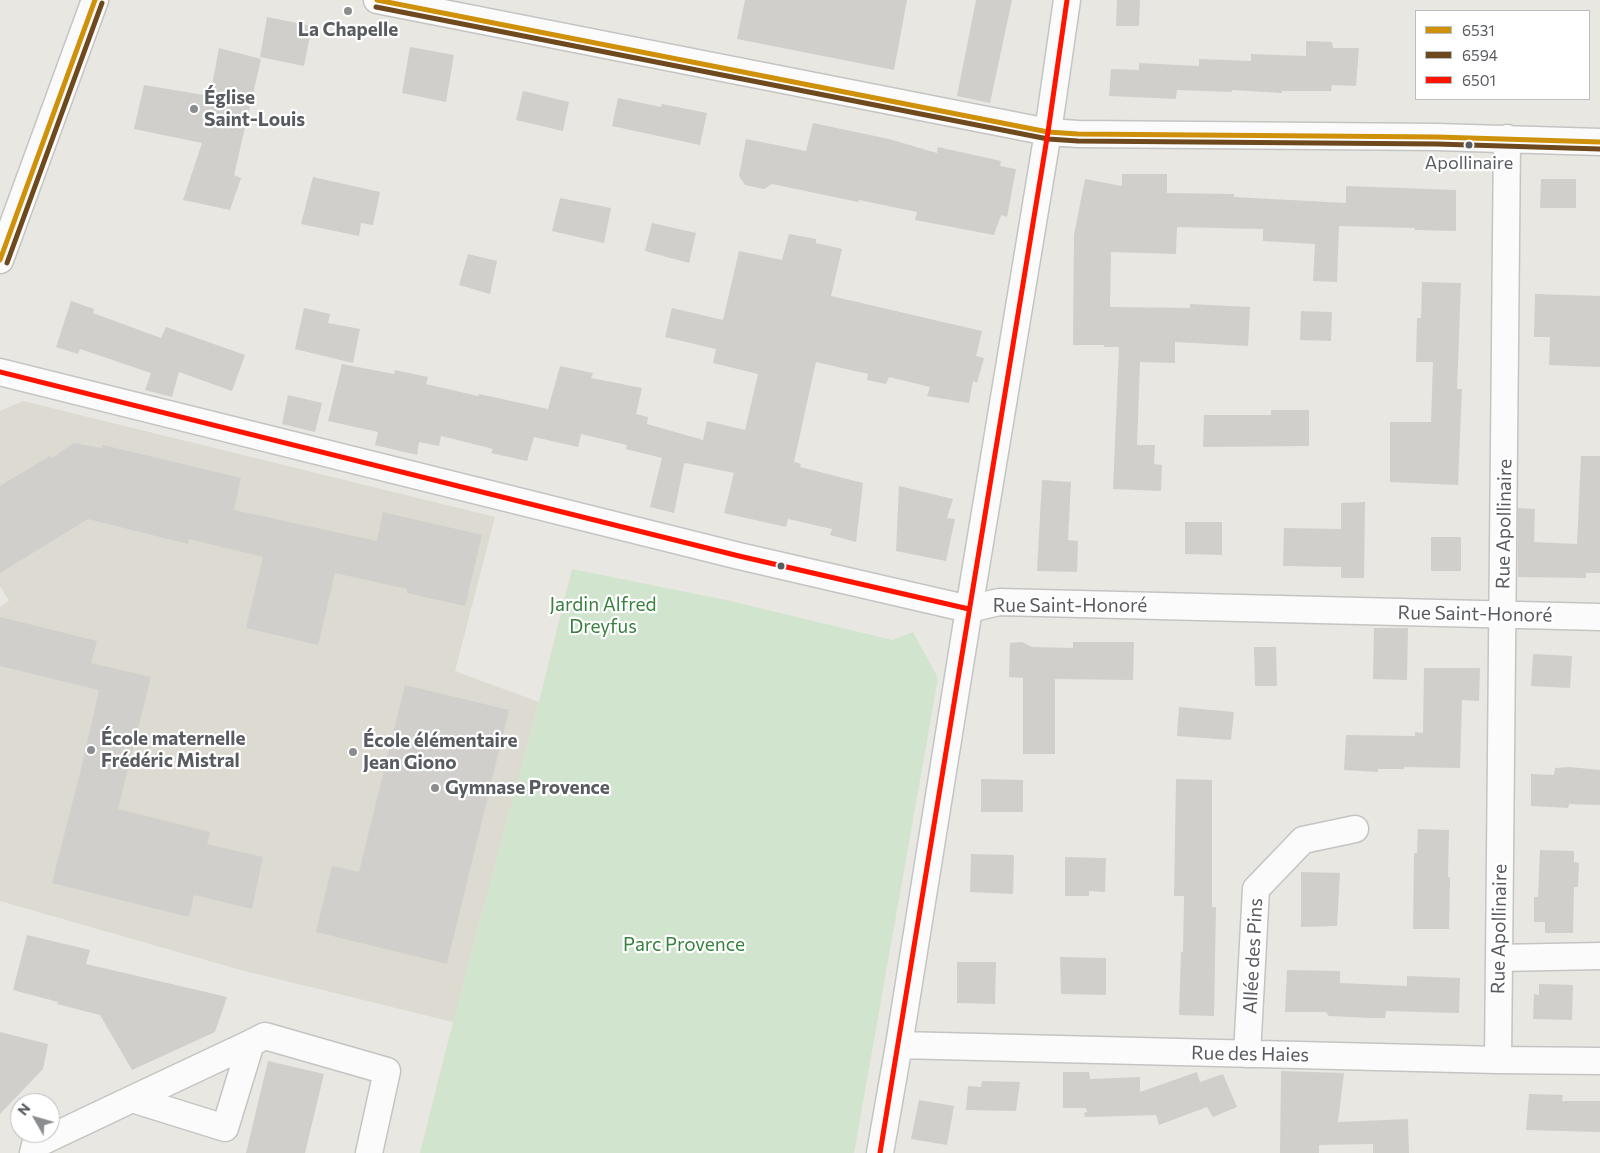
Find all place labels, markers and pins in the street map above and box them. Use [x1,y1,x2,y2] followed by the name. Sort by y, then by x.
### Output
[342,5,354,17] marker: La Chapelle
[298,19,398,41] place label: La Chapelle
[204,87,305,131] place label: Église Saint-Louis
[188,103,200,115] marker: Église Saint-Louis
[1464,140,1474,150] marker: Apollinaire
[1425,152,1513,174] place label: Apollinaire
[776,561,786,571] unlabelled marker
[101,728,245,772] place label: École maternelle Frédéric Mistral
[363,730,517,774] place label: École élémentaire Jean Giono
[85,744,97,756] marker: École maternelle Frédéric Mistral
[347,746,359,758] marker: École élémentaire Jean Giono
[445,777,610,799] place label: Gymnase Provence
[429,782,441,794] marker: Gymnase Provence

